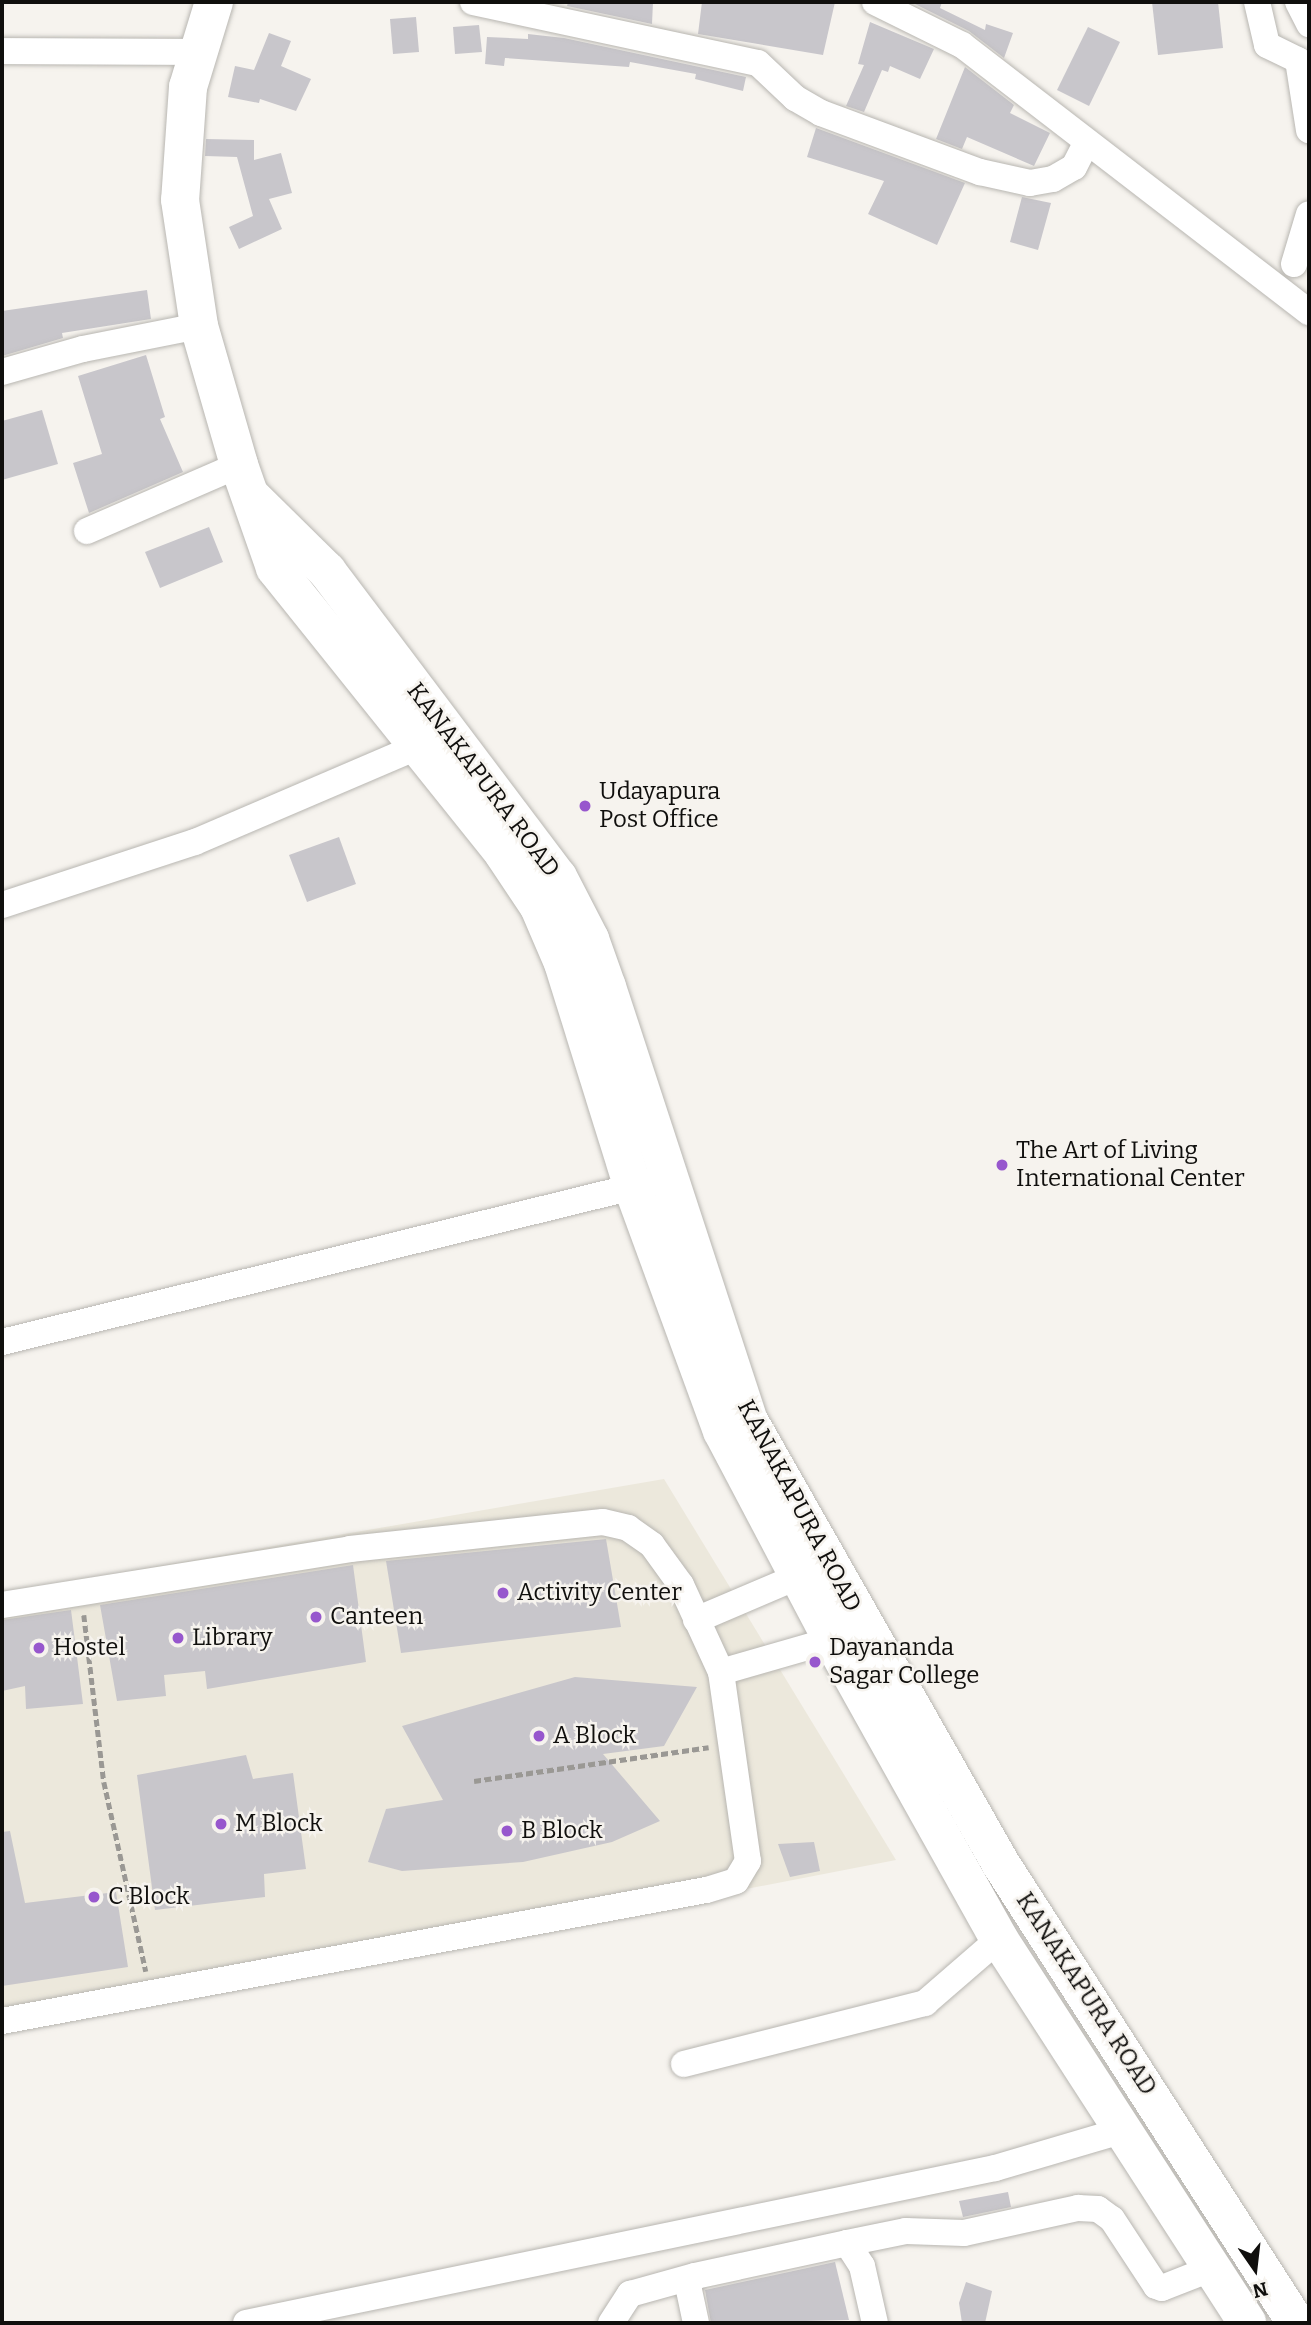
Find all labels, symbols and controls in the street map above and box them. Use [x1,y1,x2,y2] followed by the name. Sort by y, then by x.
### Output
[401,677,565,883] street label: KANAKAPURA ROAD
[599,778,720,834] place label: Udayapura Post Office
[577,798,593,814] marker: Udayapura Post Office
[1016,1137,1245,1193] place label: The Art of Living International Center
[994,1157,1010,1173] marker: The Art of Living International Center
[731,1395,867,1617] street label: KANAKAPURA ROAD
[517,1579,682,1607] place label: Activity Center
[495,1585,511,1601] marker: Activity Center
[330,1603,423,1631] place label: Canteen
[308,1609,324,1625] marker: Canteen
[192,1624,273,1652] place label: Library
[170,1630,186,1646] marker: Library
[53,1634,125,1662] place label: Hostel
[829,1634,979,1690] place label: Dayananda Sagar College
[31,1640,47,1656] marker: Hostel
[807,1654,823,1670] marker: Dayananda Sagar College
[553,1722,636,1750] place label: A Block
[531,1728,547,1744] marker: A Block
[235,1810,323,1838] place label: M Block
[213,1816,229,1832] marker: M Block
[521,1817,603,1845] place label: B Block
[499,1823,515,1839] marker: B Block
[108,1883,190,1911] place label: C Block
[1010,1887,1162,2101] street label: KANAKAPURA ROAD
[86,1889,102,1905] marker: C Block
[1220,2234,1290,2304] north arrow
[1250,2277,1270,2303] text: N

